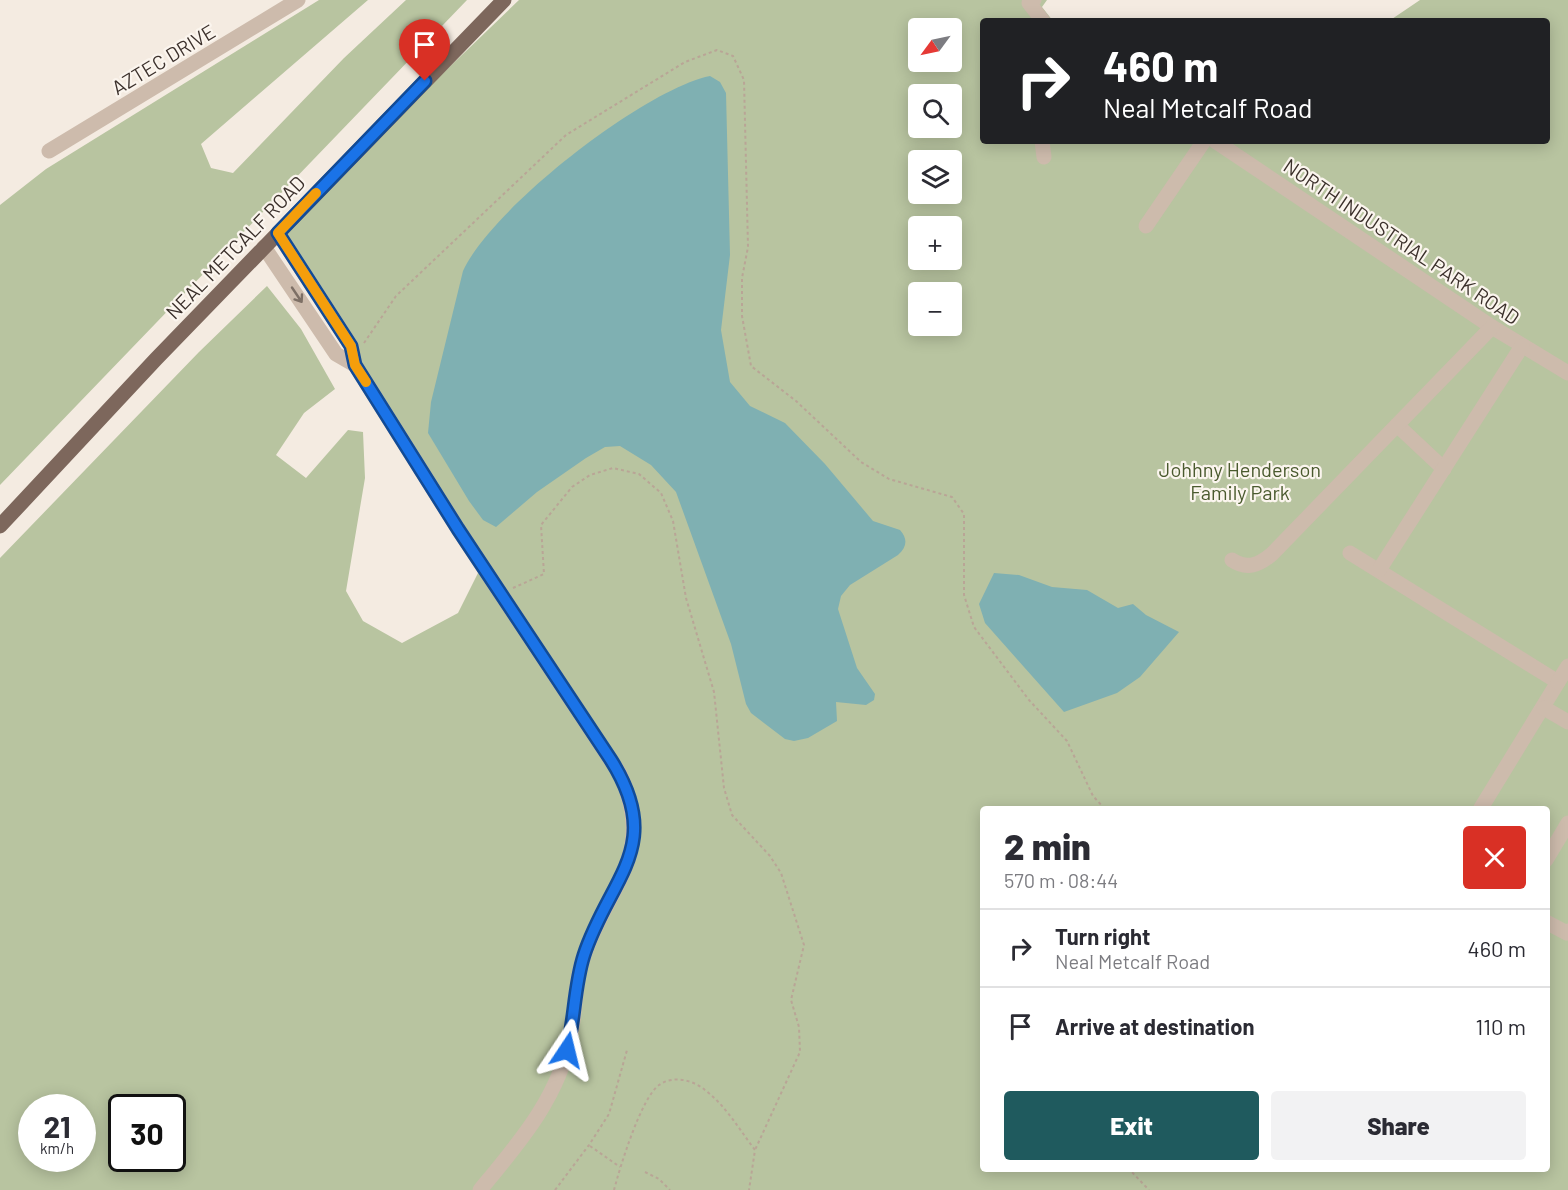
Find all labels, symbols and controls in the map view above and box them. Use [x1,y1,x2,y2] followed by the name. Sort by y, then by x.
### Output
[908,18,962,72] north arrow
[908,18,962,336] map controls
[107,19,219,99] street label: AZTEC DRIVE
[399,19,450,81] pin
[408,28,441,61] icon: arrive
[1103,40,1218,90] text: 460 m
[1004,42,1082,120] icon: right
[908,84,962,138] button: search
[1103,91,1313,123] text: Neal Metcalf Road
[908,150,962,204] button: layers
[1280,153,1524,329] street label: NORTH INDUSTRIAL PARK ROAD
[160,170,310,324] street label: NEAL METCALF ROAD
[908,216,962,270] button: +
[908,282,962,336] button: −
[291,286,303,303] one-way arrow
[1159,457,1321,504] park label: Johhny Henderson Family Park
[1004,824,1091,867] text: 2 min
[1463,826,1526,889] button: close
[1004,868,1118,892] text: 570 m · 08:44
[1055,923,1150,949] text: Turn right
[1004,932,1037,965] icon: right
[1468,935,1526,961] text: 460 m
[1055,949,1210,973] text: Neal Metcalf Road
[1004,1010,1037,1043] icon: arrive
[1055,1013,1254,1039] text: Arrive at destination
[1476,1013,1526,1039] text: 110 m
[535,1018,599,1082] position arrow
[1004,1091,1259,1160] button: Exit
[1271,1091,1526,1160] button: Share
[108,1094,186,1172] speed limit sign: 30
[43,1108,71,1144] text: 21
[40,1139,74,1157] text: km/h

